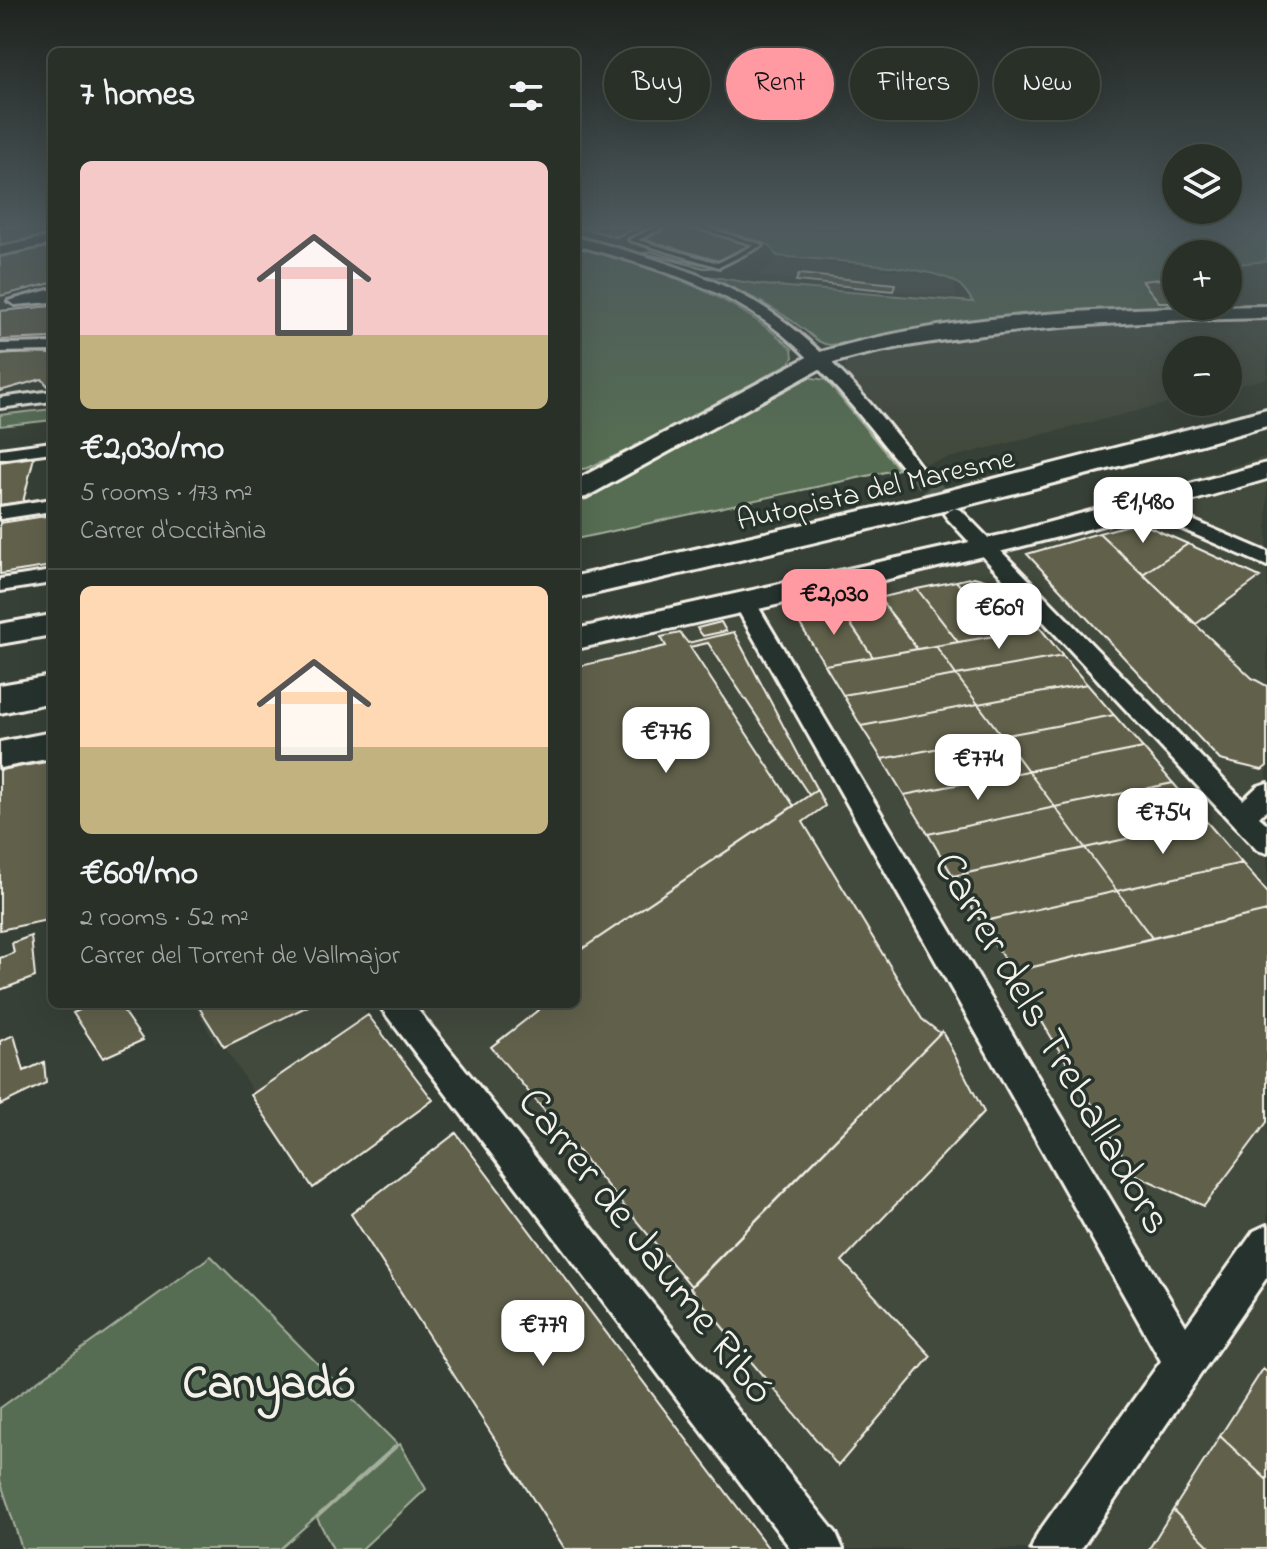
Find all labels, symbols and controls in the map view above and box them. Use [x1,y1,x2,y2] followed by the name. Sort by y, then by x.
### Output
[604,48,710,120] chip: Buy
[726,48,834,120] chip: Rent
[850,48,978,120] chip: Filters
[994,48,1100,120] chip: New
[80,71,195,121] text: 7 homes
[504,74,548,118] icon: filters
[1162,144,1242,416] map controls
[1162,144,1242,224] button: layers
[242,213,386,357] icon: home
[1162,240,1242,320] button: +
[1162,336,1242,416] button: −
[80,425,224,475] text: €2,030/mo
[733,437,1020,544] street label: Autopista del Maresme
[80,475,253,513] text: 5 rooms · 173 m²
[1078,477,1208,545] pin: €1,480
[1112,484,1174,522] text: €1,480
[80,513,266,551] text: Carrer d'Occitània
[769,569,899,637] pin: €2,030
[800,576,868,614] text: €2,030
[952,583,1046,651] pin: €609
[975,590,1023,628] text: €609
[242,638,386,782] icon: home
[619,707,713,775] pin: €776
[641,714,692,752] text: €776
[931,734,1025,802] pin: €774
[953,741,1003,779] text: €774
[1116,788,1210,856] pin: €754
[1136,795,1190,833] text: €754
[915,841,1187,1247] street label: Carrer dels Treballadors
[80,850,198,900] text: €609/mo
[80,900,249,938] text: 2 rooms · 52 m²
[80,938,400,976] text: Carrer del Torrent de Vallmajor
[500,1074,790,1420] street label: Carrer de Jaume Ribó
[496,1300,590,1368] pin: €779
[519,1307,567,1345] text: €779
[183,1352,355,1419] district label: Canyadó

